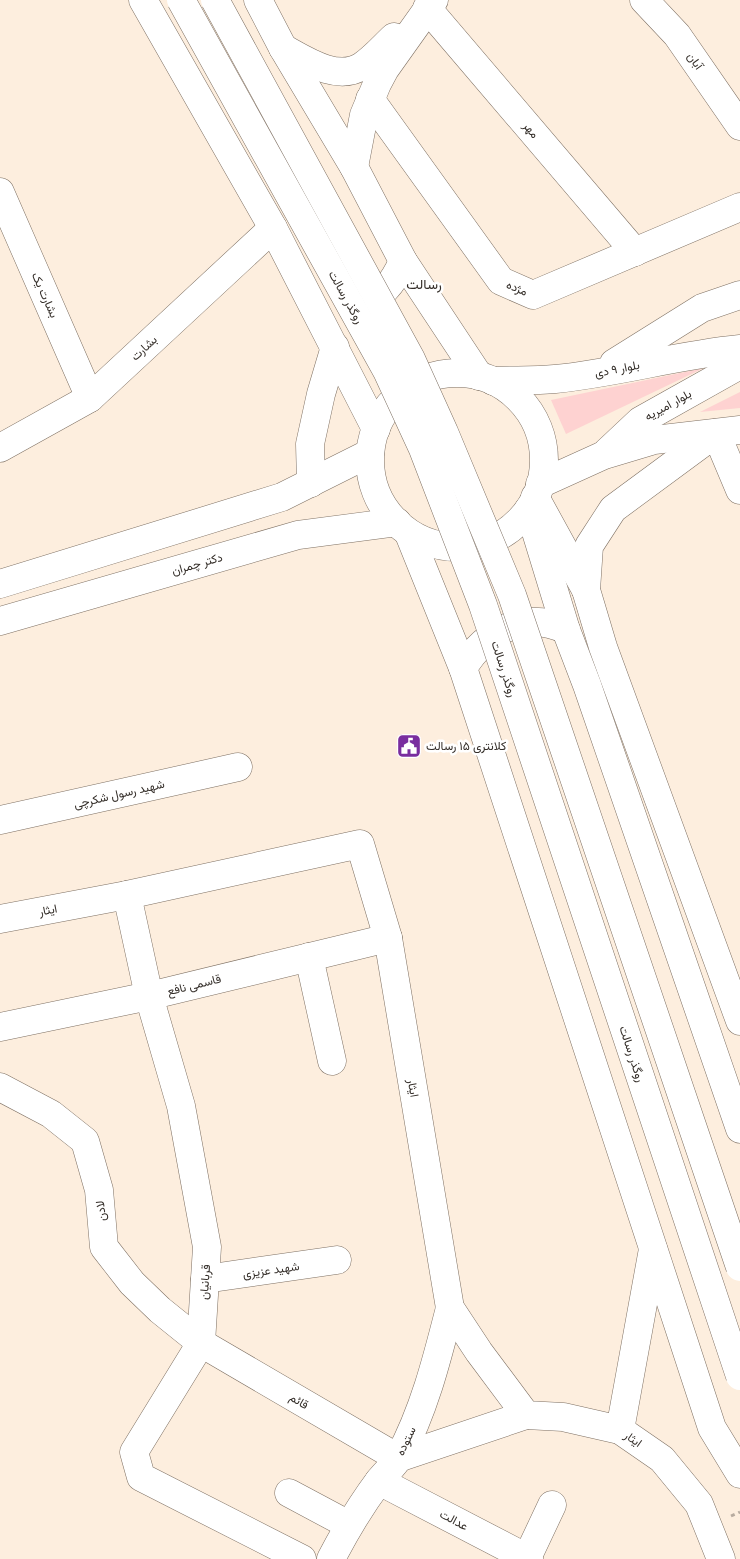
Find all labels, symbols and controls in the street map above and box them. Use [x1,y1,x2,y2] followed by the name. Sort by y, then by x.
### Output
[684,50,706,73] street label: آبان
[519,118,542,142] street label: مهر
[325,268,366,326] street label: روگذر رسالت
[28,270,61,320] street label: بشارت یک
[406,276,442,293] district label: رسالت
[504,277,530,300] street label: مژده
[128,332,161,364] street label: بشارت
[593,358,641,381] street label: بلوار ۹ دی
[642,386,694,424] street label: بلوار امیریه
[170,550,225,579] street label: دکتر چمران
[487,639,520,699] street label: روگذر رسالت
[396,733,422,759] public building icon: کلانتری ۱۵ رسالت
[426,739,506,754] place label: کلانتری ۱۵ رسالت
[72,777,166,812] street label: شهید رسول شکرچی
[37,901,59,920] street label: ایثار
[166,972,223,1000] street label: قاسمی نافع
[615,1024,648,1084] street label: روگذر رسالت
[403,1077,421,1098] street label: ایثار
[93,1200,109,1222] street label: لادن
[242,1259,300,1282] street label: شهید عزیزی
[197,1264,214,1300] street label: قربانیان
[286,1390,311,1413] street label: قائم
[393,1424,420,1458] street label: ستوده
[620,1427,645,1451] street label: ایثار
[437,1507,471,1533] street label: عدالت

